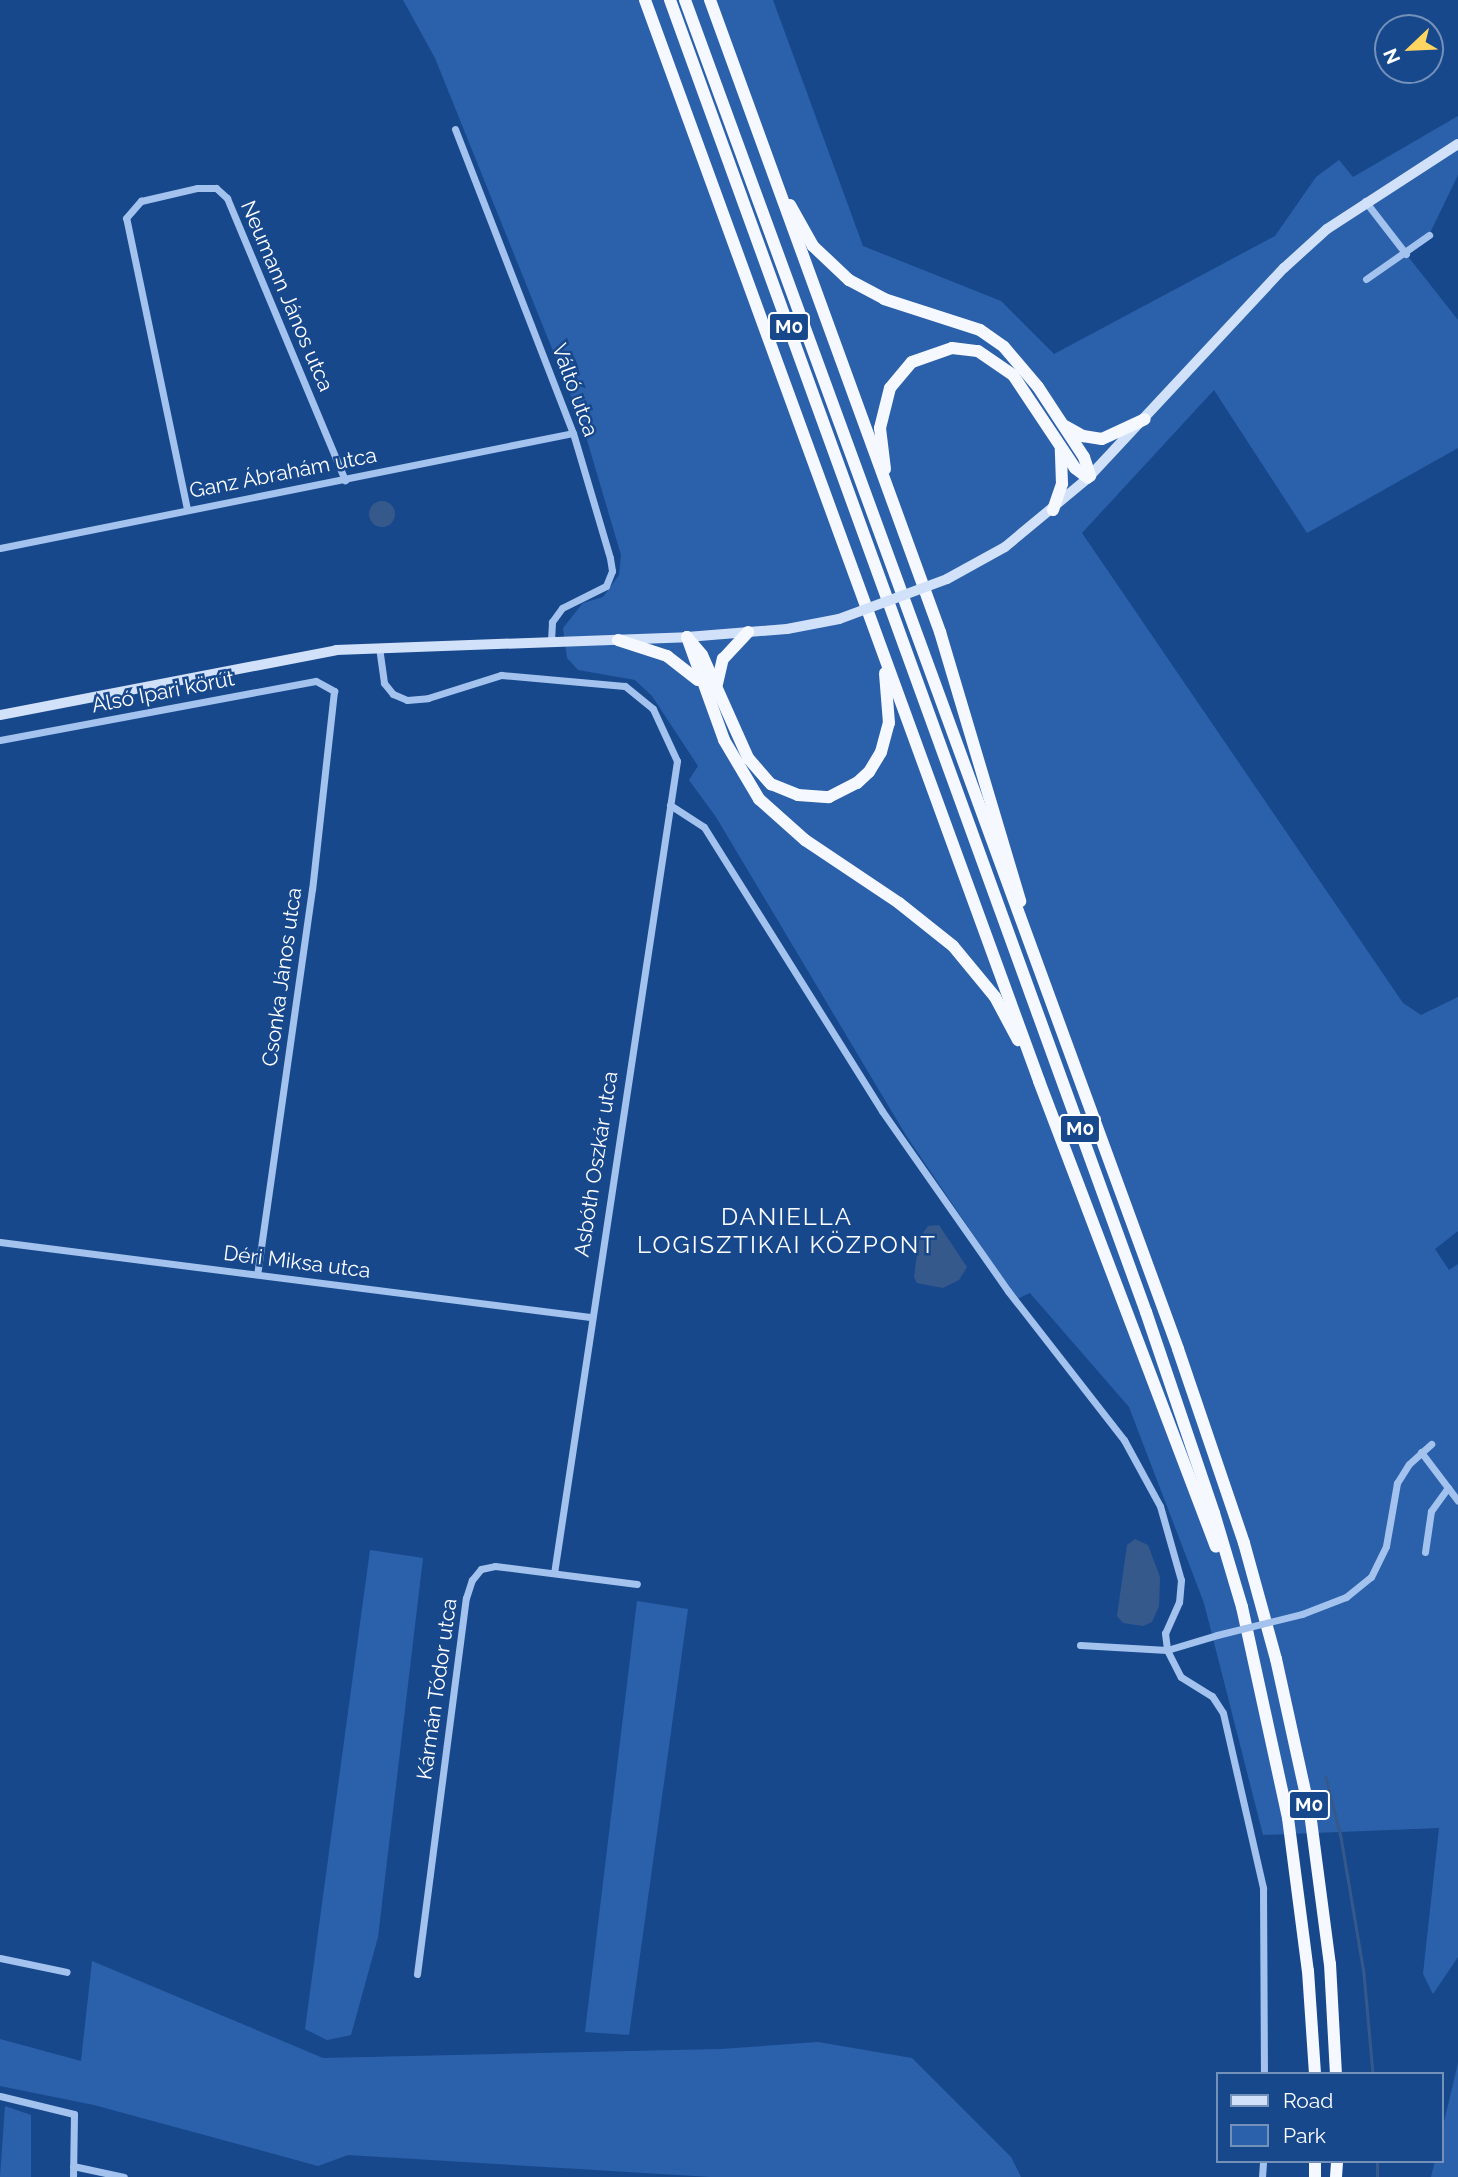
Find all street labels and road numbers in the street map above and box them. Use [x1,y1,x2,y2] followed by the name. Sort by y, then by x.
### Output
[235,197,339,395] street label: Neumann János utca
[766,312,812,342] road number: M0
[547,340,603,440] street label: Váltó utca
[187,442,379,504] street label: Ganz Ábrahám utca
[90,666,236,718] street label: Alsó Ipari körút
[257,886,307,1068] street label: Csonka János utca
[569,1069,623,1259] street label: Asbóth Oszkár utca
[1057,1114,1103,1144] road number: M0
[222,1240,372,1284] street label: Déri Miksa utca
[412,1596,462,1782] street label: Kármán Tódor utca
[1286,1789,1332,1820] road number: M0

